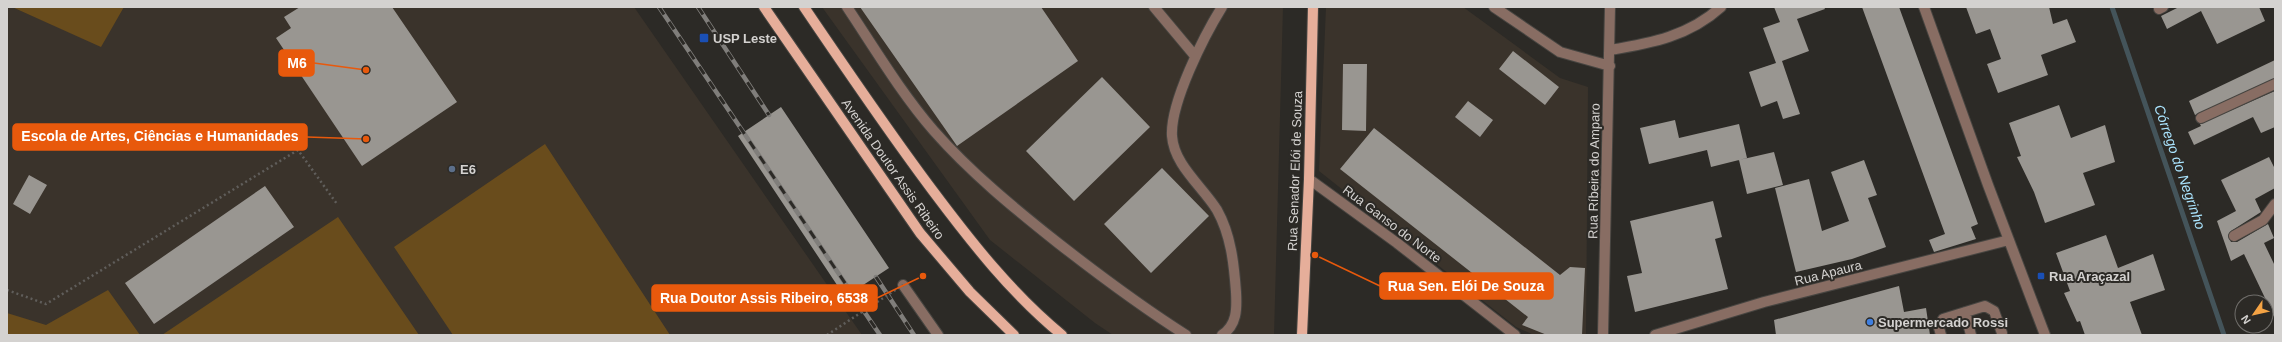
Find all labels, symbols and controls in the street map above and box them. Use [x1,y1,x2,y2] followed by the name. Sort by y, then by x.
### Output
[713,31,777,46] place label: USP Leste
[698,32,710,44] marker: USP Leste
[279,50,314,76] callout: M6
[287,55,307,71] text: M6
[1285,90,1305,251] street label: Rua Senador Elói de Souza
[839,96,947,242] street label: Avenida Doutor Assis Ribeiro
[1585,103,1603,239] street label: Rua Ríbeira do Amparo
[2151,103,2209,232] water label: Córrego do Negrinho
[13,124,307,150] callout: Escola de Artes, Ciências e Humanidades
[21,128,299,144] text: Escola de Artes, Ciências e Humanidades
[460,162,476,177] place label: E6
[447,164,457,174] marker: E6
[1340,182,1444,266] street label: Rua Ganso do Norte
[1793,257,1864,289] street label: Rua Apaura
[2049,269,2130,284] place label: Rua Araçazal
[2036,271,2046,281] marker: Rua Araçazal
[1380,273,1553,299] callout: Rua Sen. Elói De Souza
[1388,278,1544,294] text: Rua Sen. Elói De Souza
[652,285,877,311] callout: Rua Doutor Assis Ribeiro, 6538
[660,290,868,306] text: Rua Doutor Assis Ribeiro, 6538
[2234,294,2274,334] north arrow
[2238,313,2253,326] text: N
[1878,315,2008,330] place label: Supermercado Rossi
[1865,317,1875,327] marker: Supermercado Rossi

